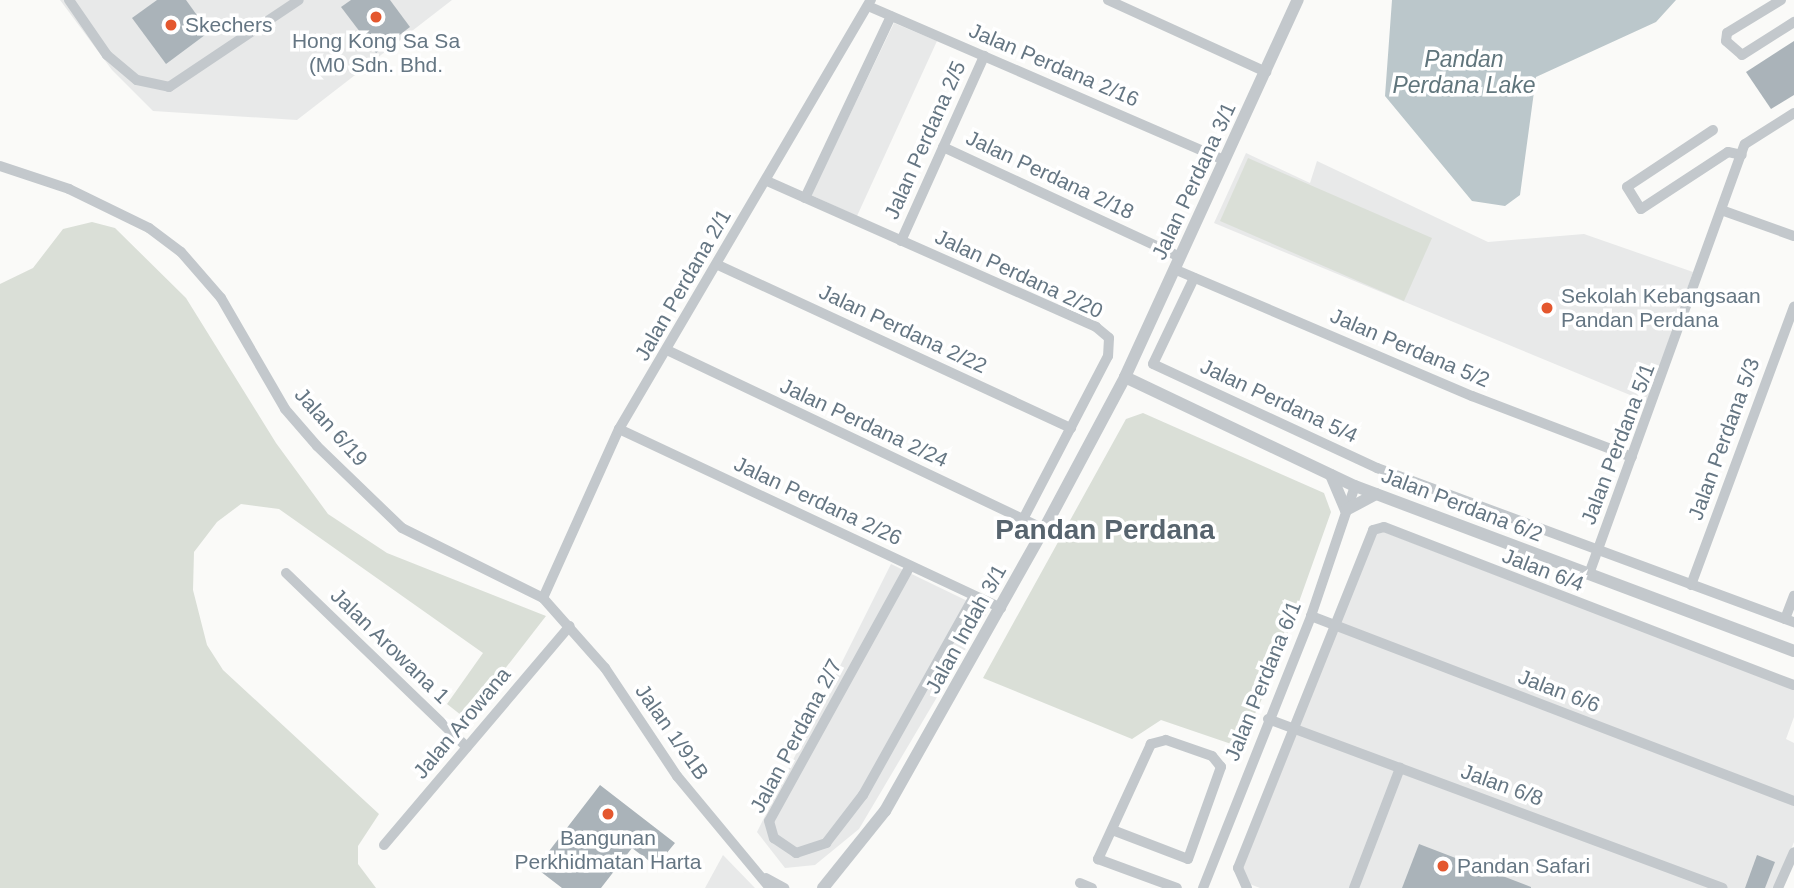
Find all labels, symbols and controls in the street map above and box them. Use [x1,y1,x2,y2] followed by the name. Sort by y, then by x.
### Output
[368,9,384,25] marker: Hong Kong Sa Sa (M0 Sdn. Bhd.
[185,12,273,38] place label: Skechers
[163,17,179,33] marker: Skechers
[965,18,1143,112] street label: Jalan Perdana 2/16
[292,28,460,78] place label: Hong Kong Sa Sa (M0 Sdn. Bhd.
[1392,45,1536,99] water label: Pandan Perdana Lake
[879,57,971,223] street label: Jalan Perdana 2/5
[1147,98,1241,264] street label: Jalan Perdana 3/1
[962,125,1138,225] street label: Jalan Perdana 2/18
[629,205,737,365] street label: Jalan Perdana 2/1
[931,224,1107,324] street label: Jalan Perdana 2/20
[815,279,991,379] street label: Jalan Perdana 2/22
[1561,283,1761,333] place label: Sekolah Kebangsaan Pandan Perdana
[1539,300,1555,316] marker: Sekolah Kebangsaan Pandan Perdana
[1327,303,1493,393] street label: Jalan Perdana 5/2
[1196,354,1362,448] street label: Jalan Perdana 5/4
[1683,355,1765,523] street label: Jalan Perdana 5/3
[1576,360,1660,528] street label: Jalan Perdana 5/1
[776,373,952,473] street label: Jalan Perdana 2/24
[289,383,373,471] street label: Jalan 6/19
[730,451,906,551] street label: Jalan Perdana 2/26
[1378,463,1546,547] street label: Jalan Perdana 6/2
[995,513,1215,547] district label: Pandan Perdana
[1499,543,1587,597] street label: Jalan 6/4
[920,560,1012,698] street label: Jalan Indah 3/1
[325,583,455,709] street label: Jalan Arowana 1
[1219,597,1307,765] street label: Jalan Perdana 6/1
[745,655,847,817] street label: Jalan Perdana 2/7
[408,662,516,784] street label: Jalan Arowana
[1515,664,1603,718] street label: Jalan 6/6
[630,679,714,785] street label: Jalan 1/91B
[1458,759,1546,811] street label: Jalan 6/8
[600,806,616,822] marker: Bangunan Perkhidmatan Harta
[515,825,701,875] place label: Bangunan Perkhidmatan Harta
[1457,853,1590,879] place label: Pandan Safari
[1435,858,1451,874] marker: Pandan Safari

